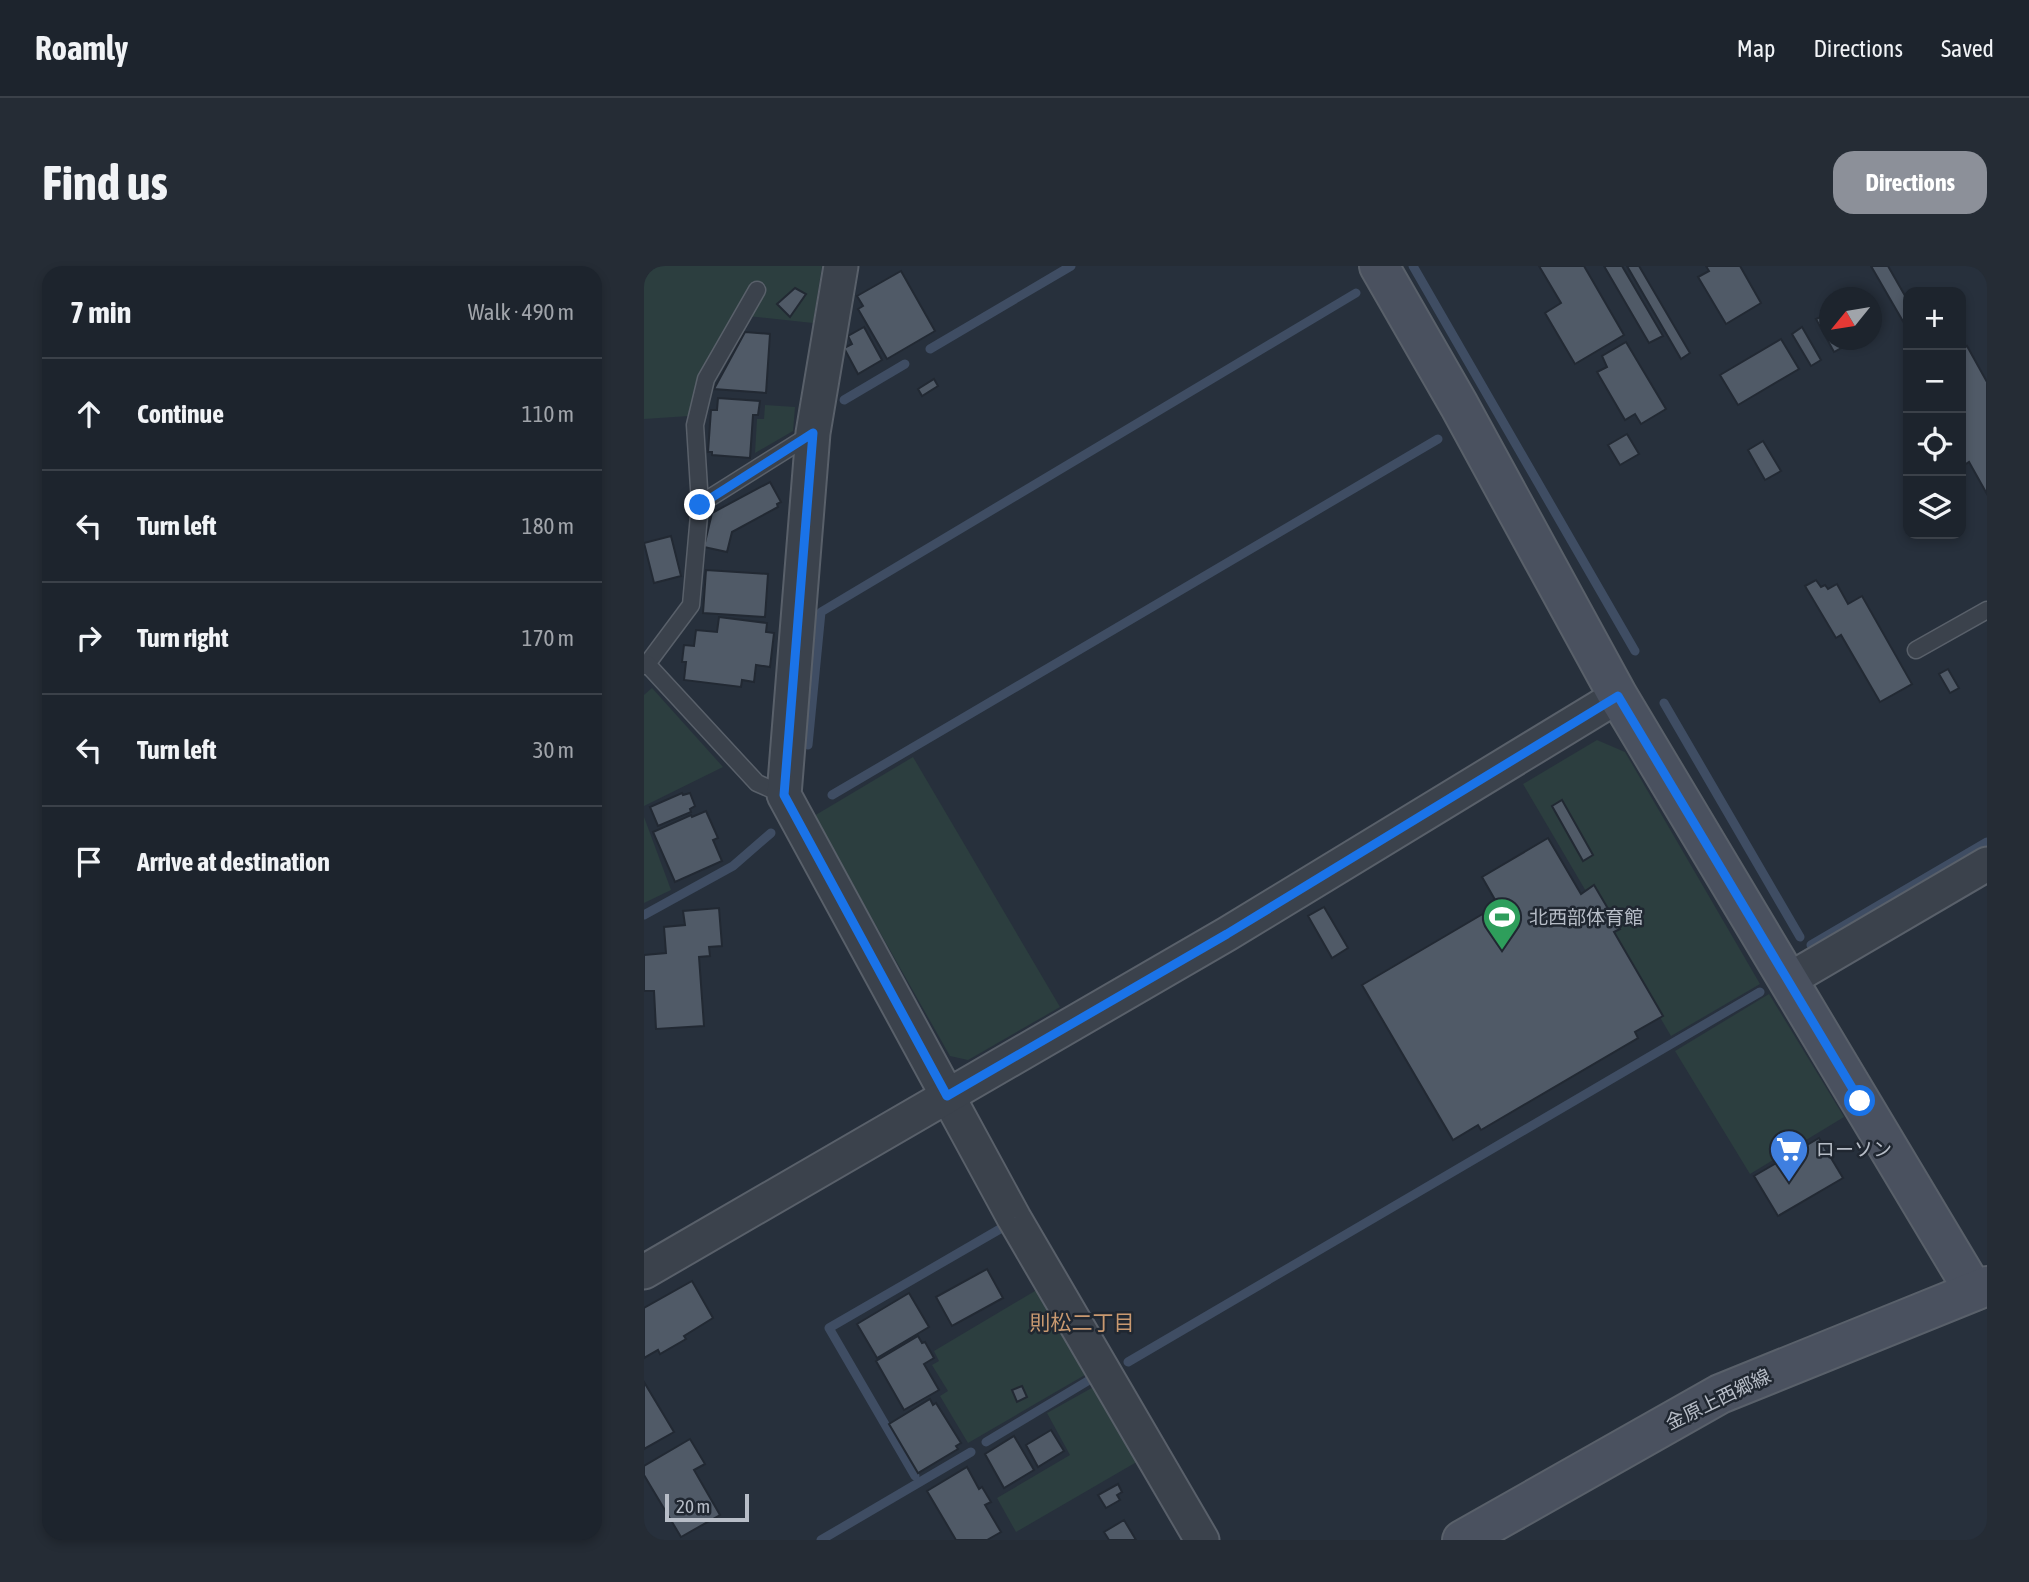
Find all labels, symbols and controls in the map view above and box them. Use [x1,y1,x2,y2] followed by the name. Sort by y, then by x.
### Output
[35,29,128,67] text: Roamly
[1737,35,1775,62] text: Map
[1813,35,1903,62] text: Directions
[1941,35,1994,62] text: Saved
[1833,151,1987,214] button: Directions
[42,154,168,210] text: Find us
[1819,287,1882,350] north arrow
[1903,287,1966,539] map controls
[1903,287,1966,350] button: +
[70,295,131,329] text: 7 min
[468,299,574,325] text: Walk · 490 m
[1903,350,1966,413] button: −
[70,395,108,433] icon: ahead
[137,399,224,429] text: Continue
[522,401,574,427] text: 110 m
[1903,413,1966,476] button: locate
[1903,476,1966,539] button: layers
[684,489,715,520] route end
[70,507,108,545] icon: left
[137,511,217,541] text: Turn left
[522,513,574,539] text: 180 m
[70,619,108,657] icon: right
[137,623,228,653] text: Turn right
[522,625,574,651] text: 170 m
[70,731,108,769] icon: left
[137,735,217,765] text: Turn left
[533,737,574,763] text: 30 m
[70,843,108,881] icon: arrive
[137,847,330,877] text: Arrive at destination
[1481,896,1523,951] sports icon: 北西部体育館
[1529,906,1643,928] place label: 北西部体育館
[1844,1085,1875,1116] route start
[1768,1128,1810,1183] supermarket icon: ローソン
[1816,1138,1892,1160] place label: ローソン
[1030,1310,1135,1334] district label: 則松二丁目
[1662,1364,1774,1434] street label: 金原上西郷線
[665,1491,749,1523] scale bar
[676,1495,710,1517] text: 20 m

